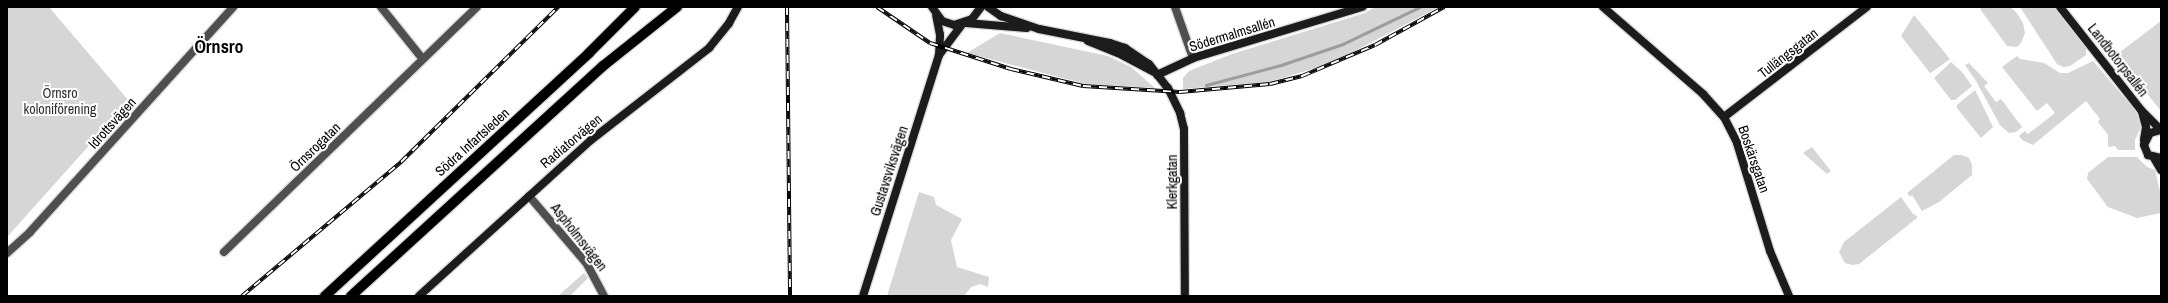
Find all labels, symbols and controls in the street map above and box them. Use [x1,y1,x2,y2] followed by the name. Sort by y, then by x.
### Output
[1187,13,1277,55] street label: Södermalmsallén
[2084,20,2152,100] street label: Landbotorpsallén
[1755,24,1821,82] street label: Tullängsgatan
[194,36,244,58] district label: Örnsro
[24,85,96,118] park label: Örnsro koloniförening
[85,94,139,152] street label: Idrottsvägen
[432,104,512,180] street label: Södra Infartsleden
[537,110,605,172] street label: Radiatorvägen
[286,119,344,175] street label: Örnsrogatan
[1735,123,1773,195] street label: Boskärsgatan
[867,124,911,218] street label: Gustavsviksvägen
[1164,155,1180,209] street label: Klerkgatan
[547,200,611,274] street label: Aspholmsvägen

